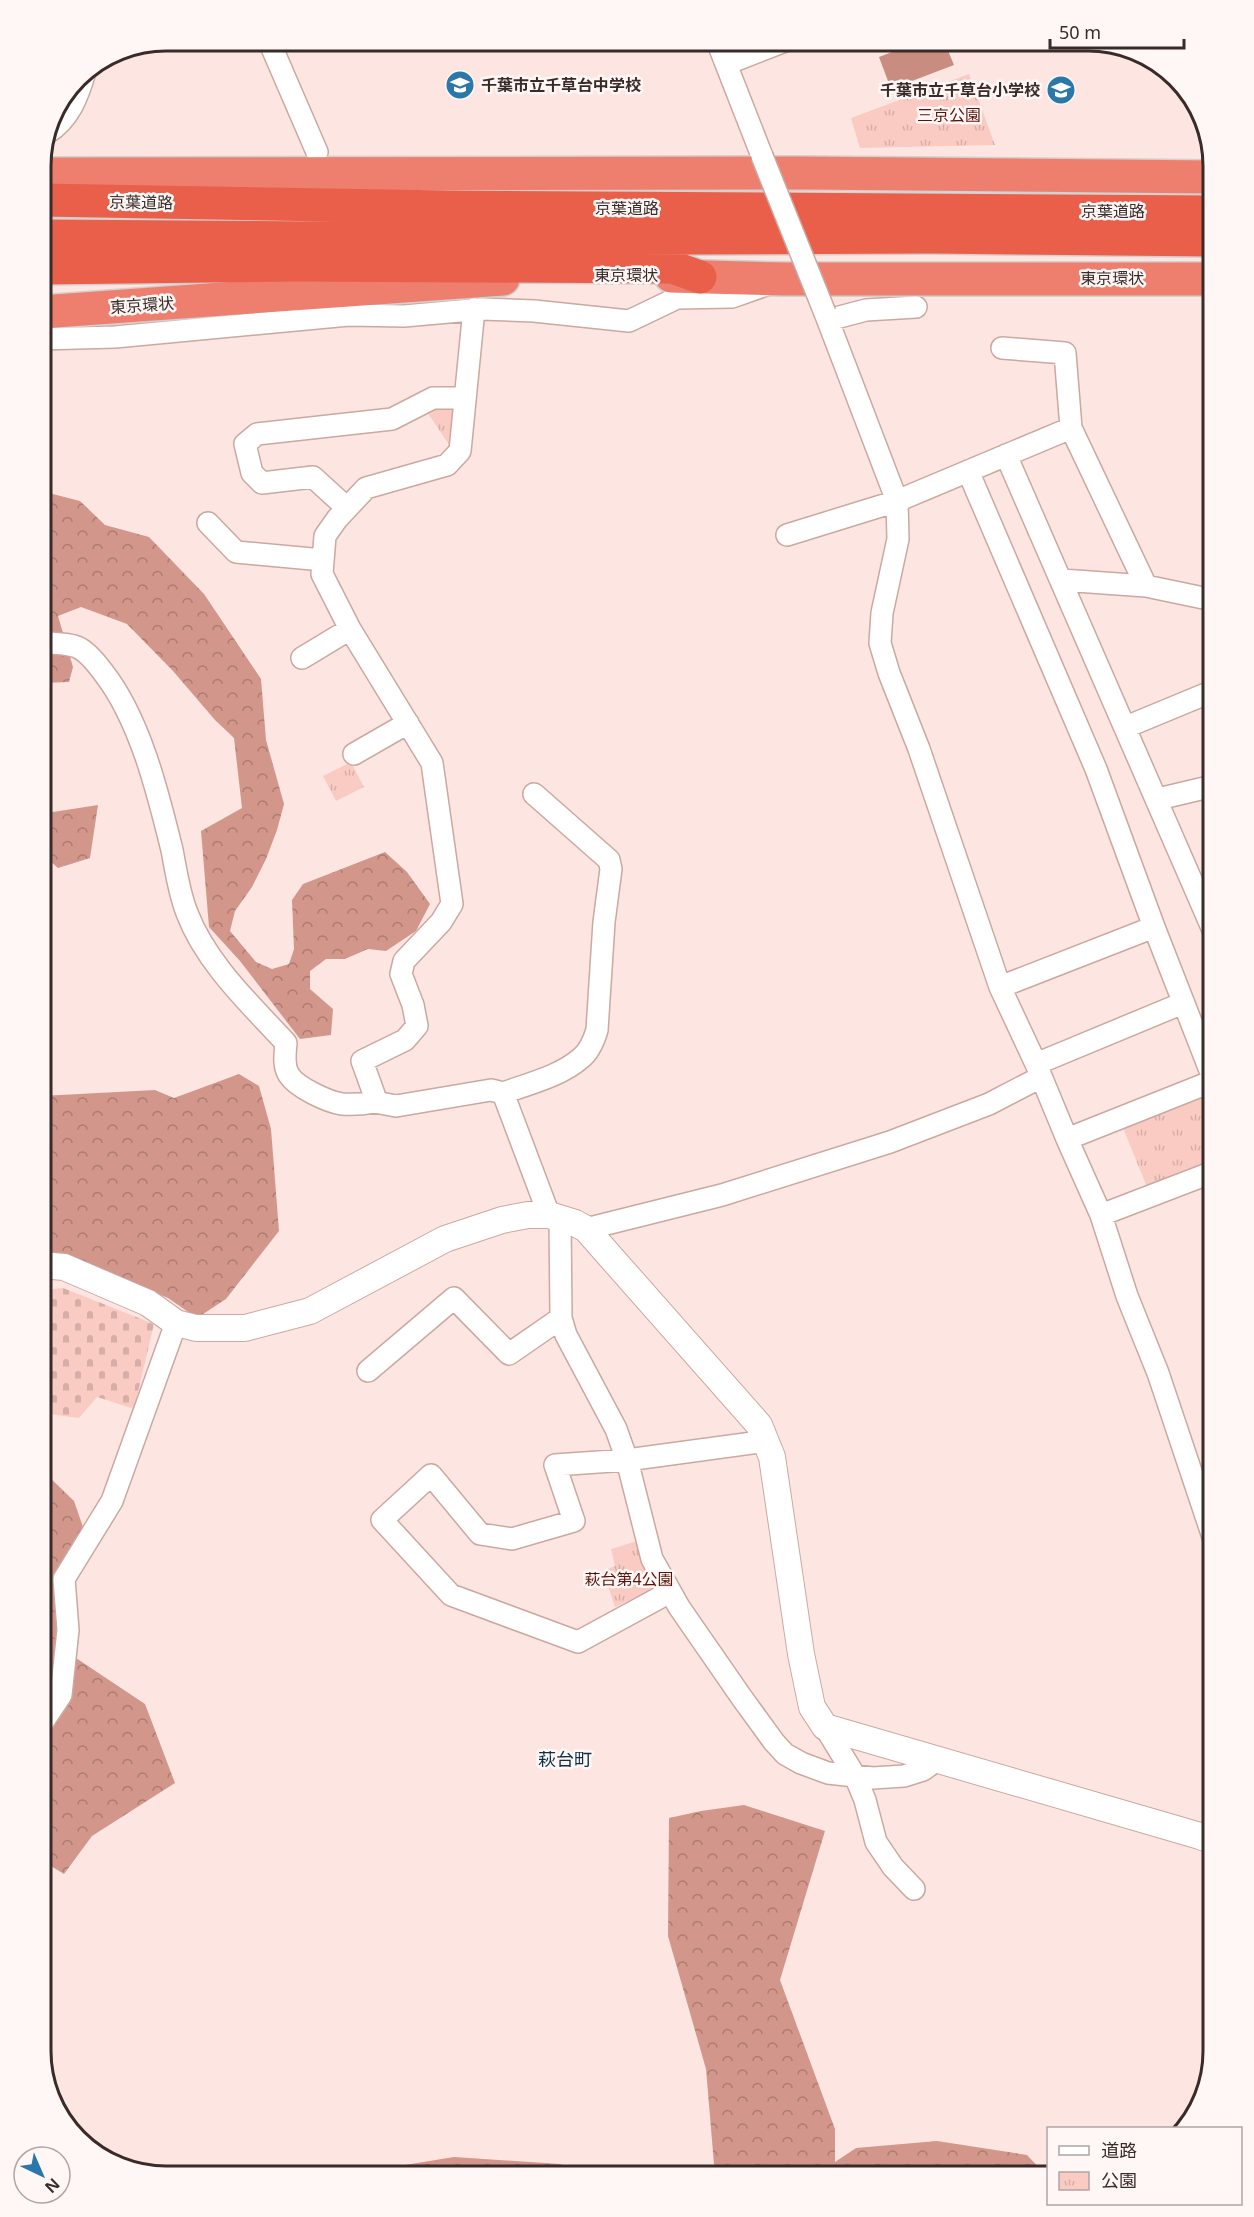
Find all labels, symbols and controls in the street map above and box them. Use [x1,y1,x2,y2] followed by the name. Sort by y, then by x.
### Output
[1050,12,1184,50] scale bar
[1059,20,1101,44] text: 50 m
[444,69,476,101] school or university icon: 千葉市立千草台中学校
[481,74,641,96] place label: 千葉市立千草台中学校
[1045,74,1077,106] school or university icon: 千葉市立千草台小学校
[880,79,1040,101] place label: 千葉市立千草台小学校
[917,104,981,126] park label: 三京公園
[109,190,173,214] street label: 京葉道路
[595,197,659,219] street label: 京葉道路
[1081,200,1145,222] street label: 京葉道路
[594,264,658,286] street label: 東京環状
[1080,267,1144,289] street label: 東京環状
[109,292,175,318] street label: 東京環状
[584,1568,674,1590] park label: 萩台第4公園
[538,1747,592,1771] district label: 萩台町
[1047,2127,1242,2205] legend
[1101,2138,1137,2162] text: 道路
[12,2145,72,2205] north arrow
[1101,2168,1137,2192] text: 公園
[40,2173,65,2198] text: N

